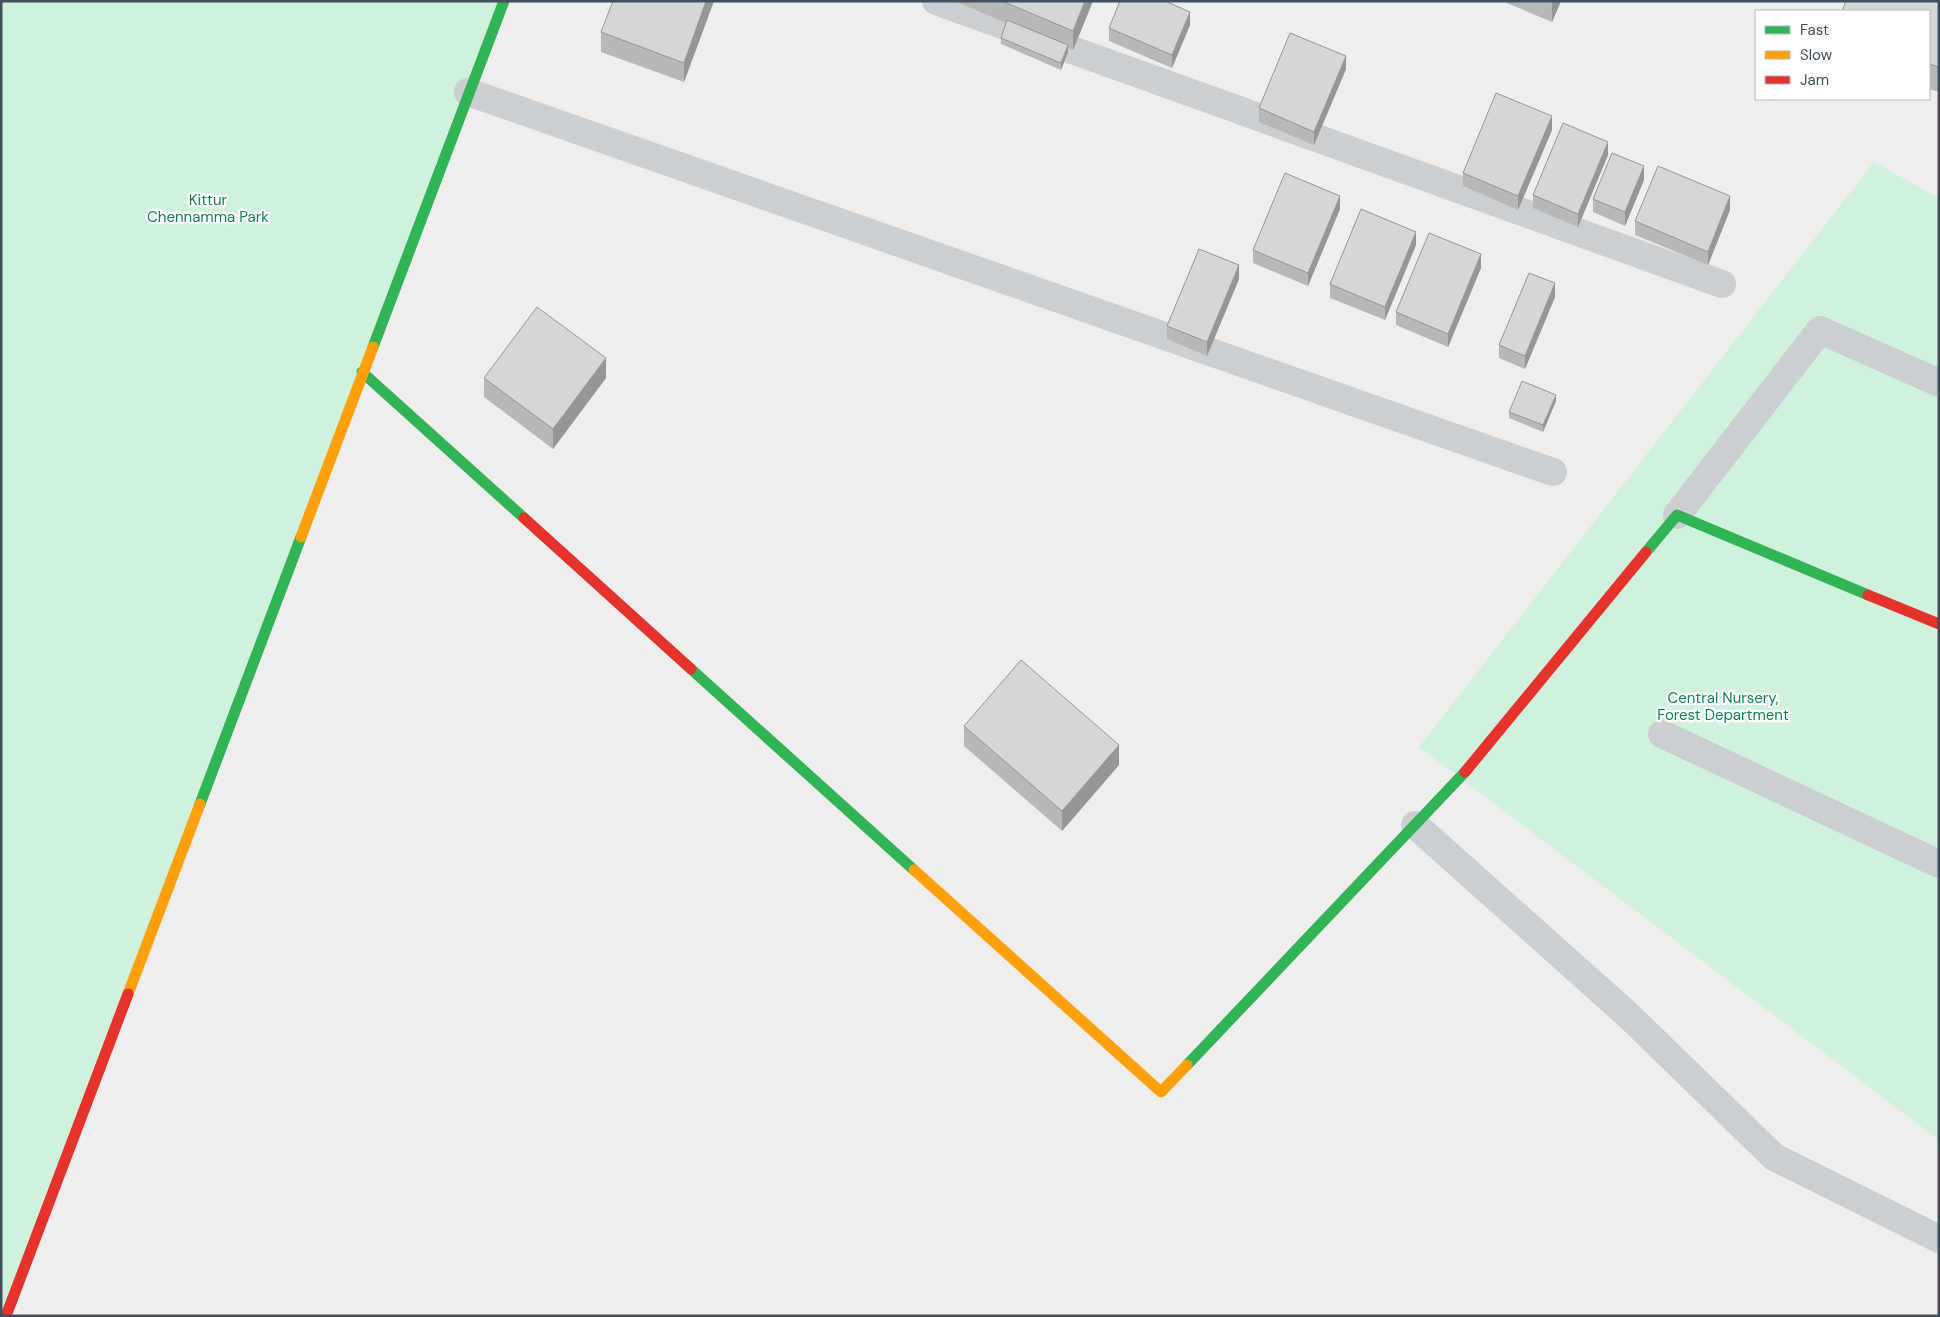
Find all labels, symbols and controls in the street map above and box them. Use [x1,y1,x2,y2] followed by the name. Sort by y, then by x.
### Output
[1755,10,1930,100] legend
[1800,20,1829,40] text: Fast
[1800,45,1833,65] text: Slow
[1800,70,1829,90] text: Jam
[147,190,269,227] park label: Kittur Chennamma Park
[1657,688,1789,725] park label: Central Nursery, Forest Department

